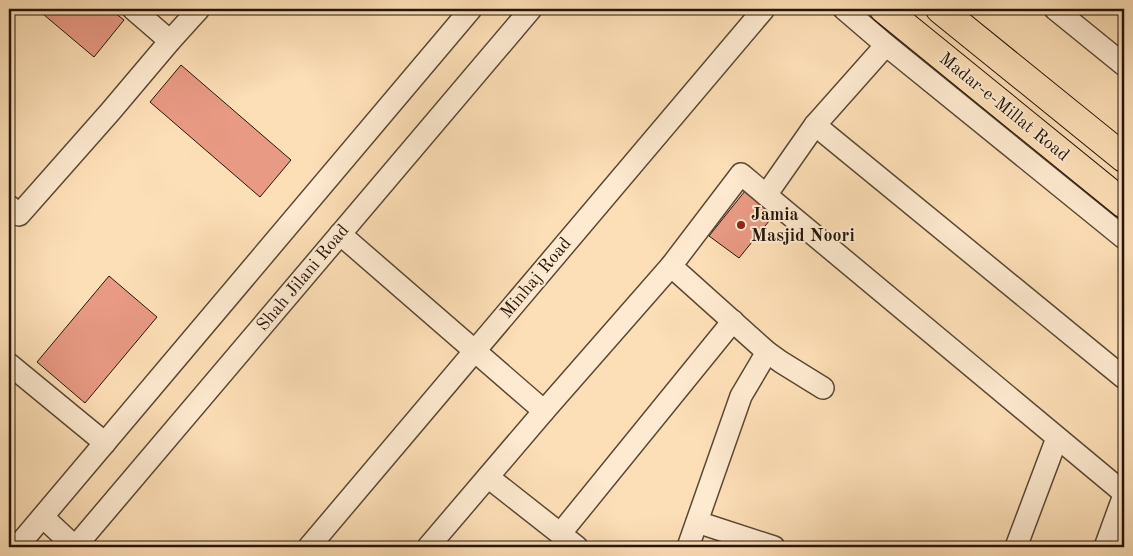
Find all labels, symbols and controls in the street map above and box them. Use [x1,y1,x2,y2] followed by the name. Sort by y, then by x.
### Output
[936,49,1072,165] street label: Madar-e-Millat Road
[751,206,855,245] place label: Jamia Masjid Noori
[735,219,747,231] marker: Jamia Masjid Noori
[253,221,353,335] street label: Shah Jilani Road
[497,234,575,322] street label: Minhaj Road

